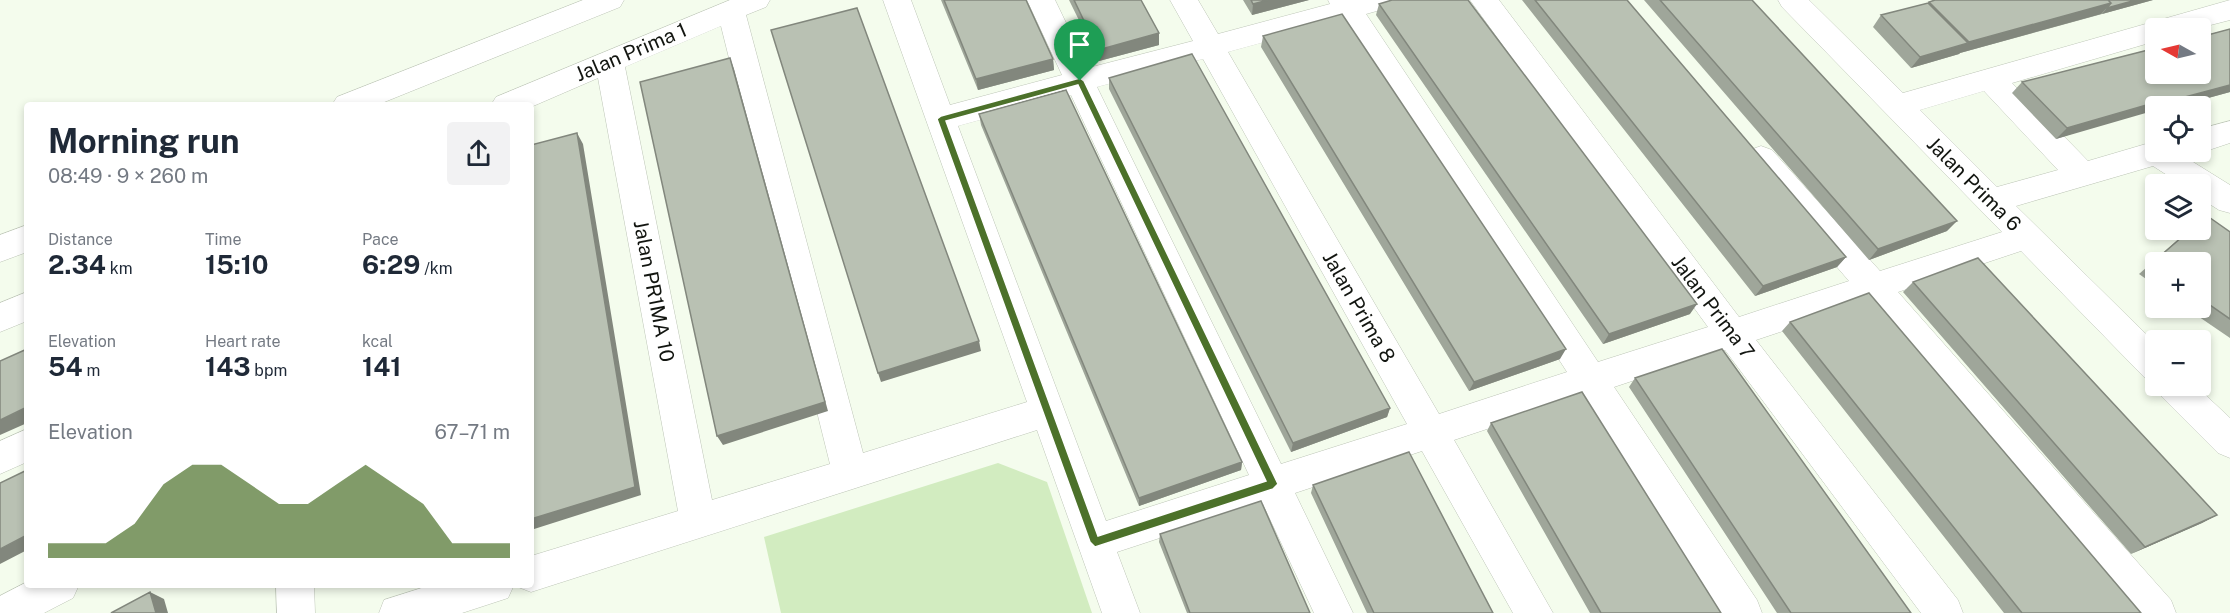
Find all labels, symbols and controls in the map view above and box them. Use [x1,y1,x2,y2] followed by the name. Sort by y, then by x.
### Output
[571,18,691,86] street label: Jalan Prima 1
[2145,18,2211,84] north arrow
[2145,18,2211,396] map controls
[1054,19,1105,81] pin
[1063,28,1096,61] icon: arrive
[2145,96,2211,162] button: locate
[48,122,240,160] text: Morning run
[447,122,510,185] button: share
[1922,132,2026,236] street label: Jalan Prima 6
[48,164,208,188] text: 08:49 · 9 × 260 m
[2145,174,2211,240] button: layers
[629,218,679,364] street label: Jalan PR1MA 10
[48,230,113,249] text: Distance
[205,230,241,249] text: Time
[362,230,399,249] text: Pace
[1318,247,1400,367] street label: Jalan Prima 8
[48,249,106,280] text: 2.34
[205,249,269,280] text: 15:10
[362,249,420,280] text: 6:29
[1666,251,1760,363] street label: Jalan Prima 7
[2145,252,2211,318] button: +
[106,259,133,278] text: km
[420,259,453,278] text: /km
[2145,330,2211,396] button: −
[48,332,116,351] text: Elevation
[205,332,281,351] text: Heart rate
[362,332,393,351] text: kcal
[48,351,83,382] text: 54
[205,351,250,382] text: 143
[362,351,401,382] text: 141
[83,361,100,380] text: m
[250,361,287,380] text: bpm
[48,420,133,444] text: Elevation
[434,420,510,444] text: 67–71 m

